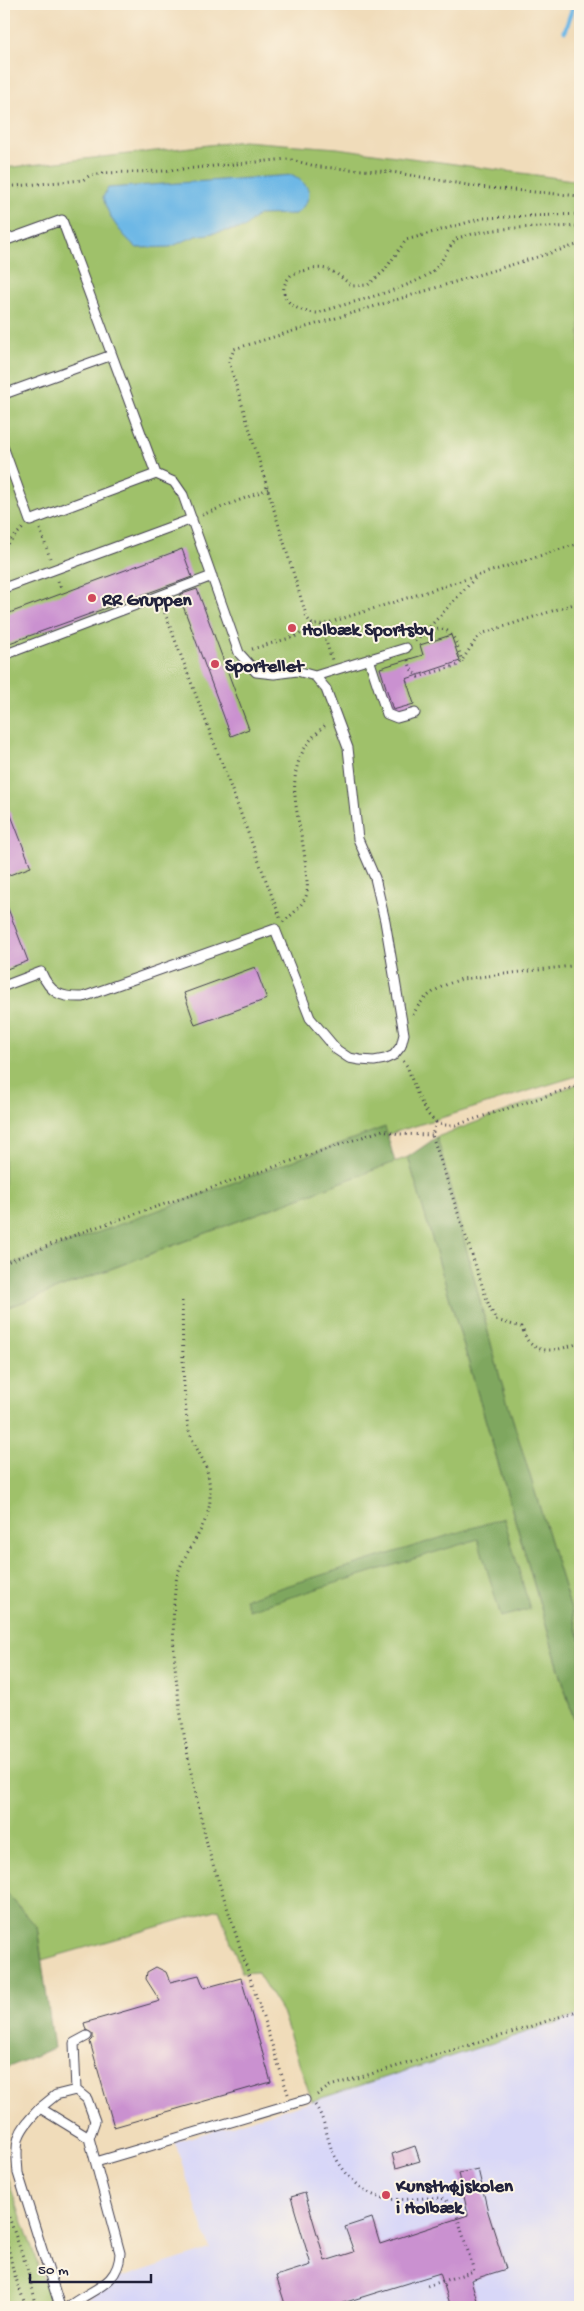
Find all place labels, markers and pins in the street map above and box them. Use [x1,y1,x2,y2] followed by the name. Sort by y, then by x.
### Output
[101,590,193,613] place label: RR Gruppen
[86,592,98,604] marker: RR Gruppen
[302,620,434,643] place label: Holbæk Sportsby
[286,622,298,634] marker: Holbæk Sportsby
[225,656,305,679] place label: Sportellet
[209,658,221,670] marker: Sportellet
[395,2176,514,2221] place label: Kunsthøjskolen i Holbæk
[380,2189,392,2201] marker: Kunsthøjskolen i Holbæk

